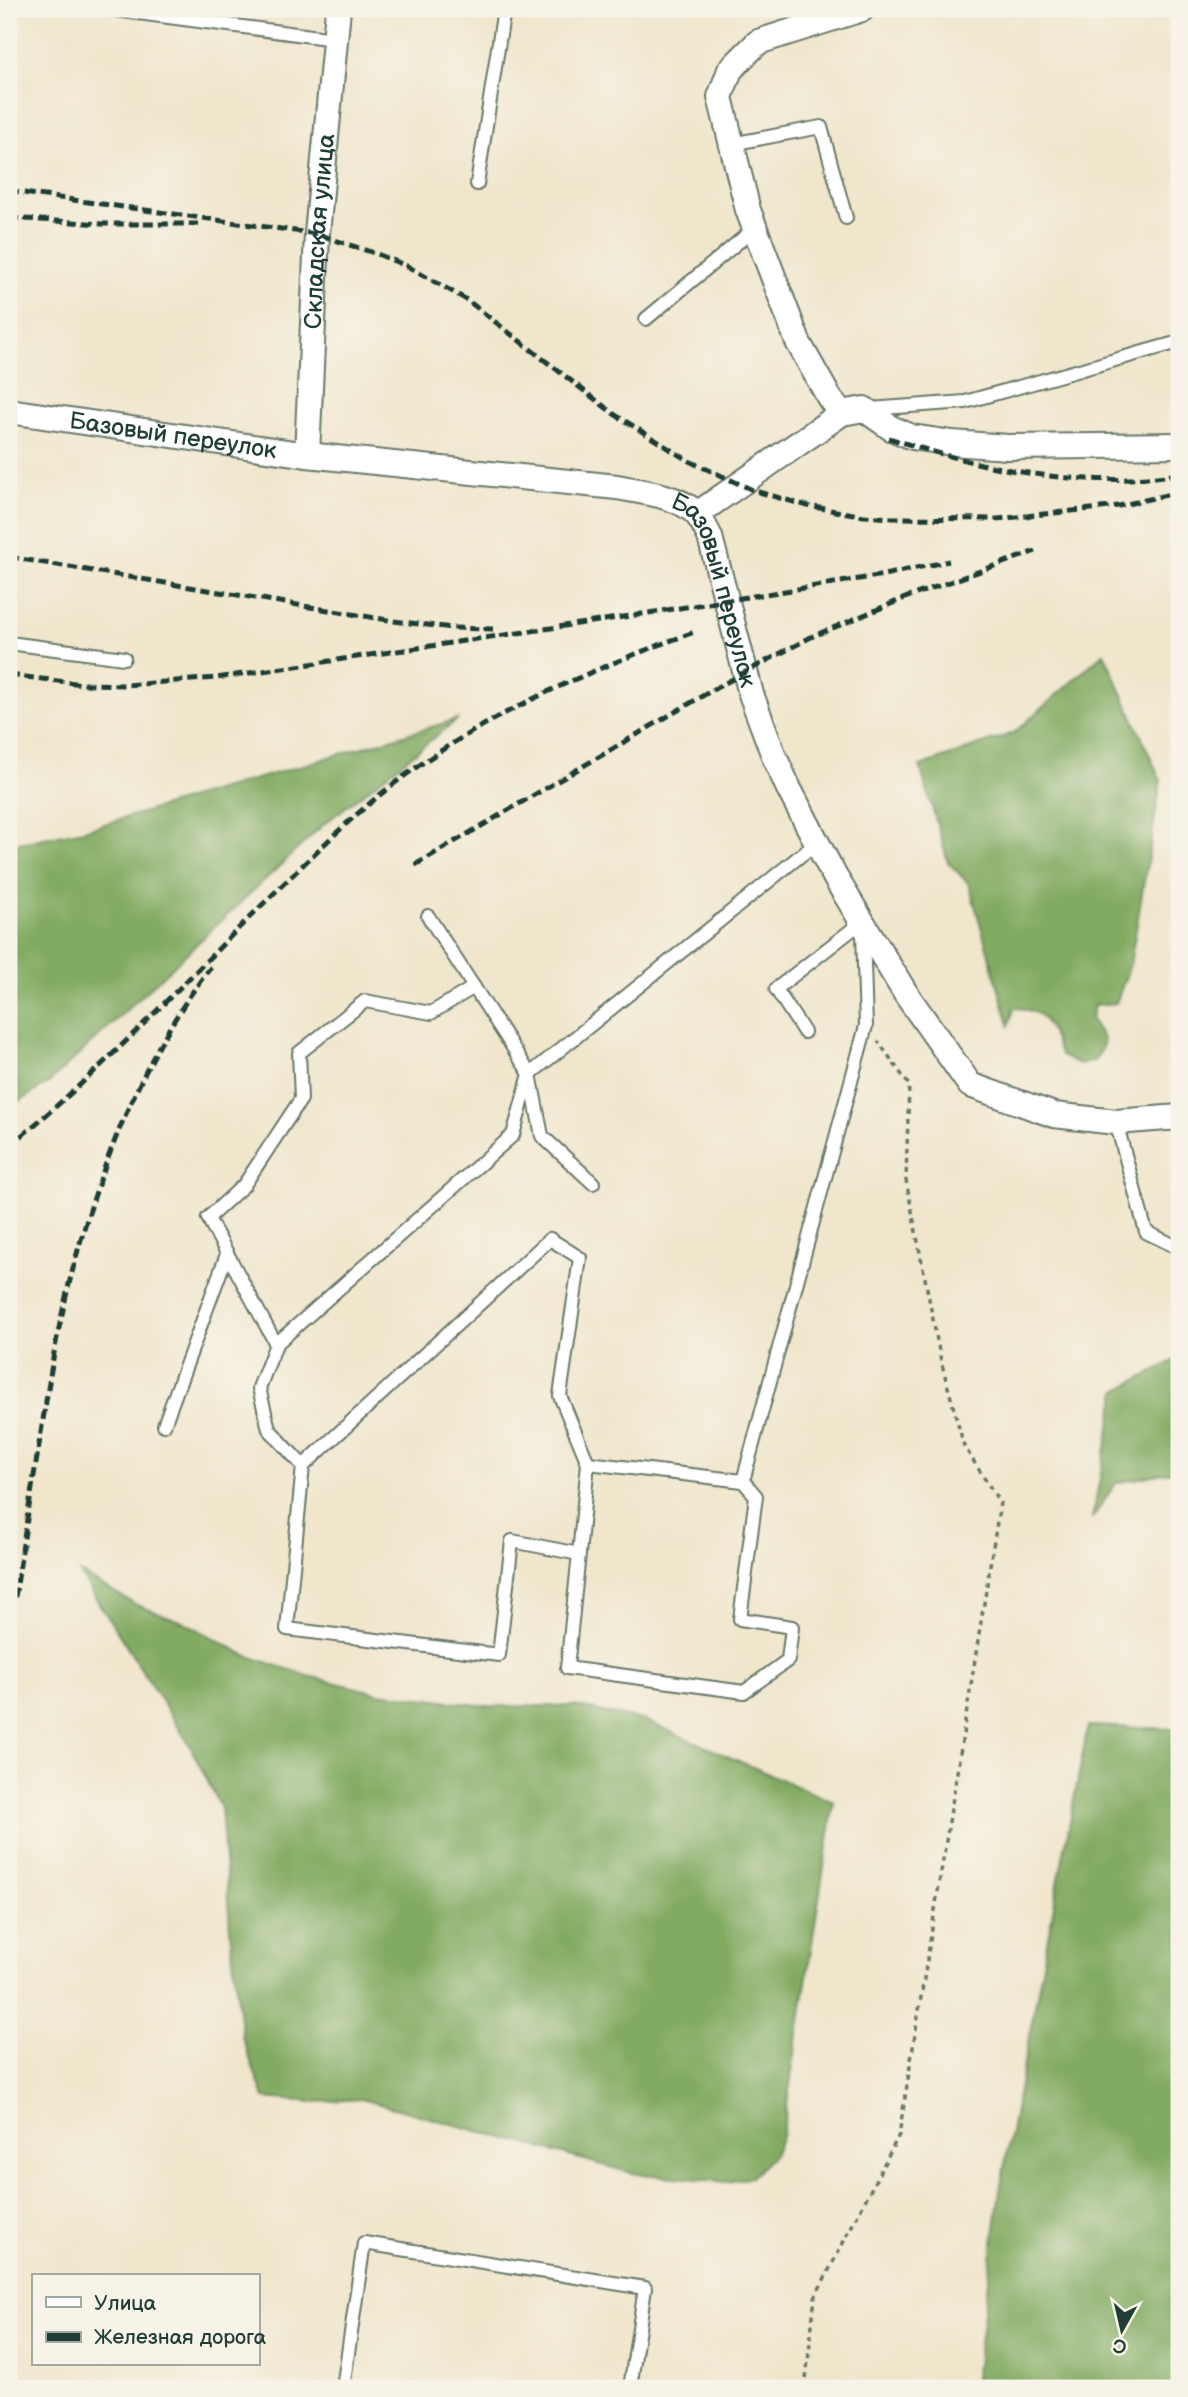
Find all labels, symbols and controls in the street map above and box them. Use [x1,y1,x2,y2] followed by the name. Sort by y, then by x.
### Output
[299,132,341,330] street label: Складская улица
[68,406,279,465] street label: Базовый переулок
[667,487,763,691] street label: Базовый переулок
[32,2274,259,2366] legend
[94,2291,157,2316] text: Улица
[1086,2296,1156,2366] north arrow
[94,2325,267,2350] text: Железная дорога
[1112,2333,1128,2358] text: С

